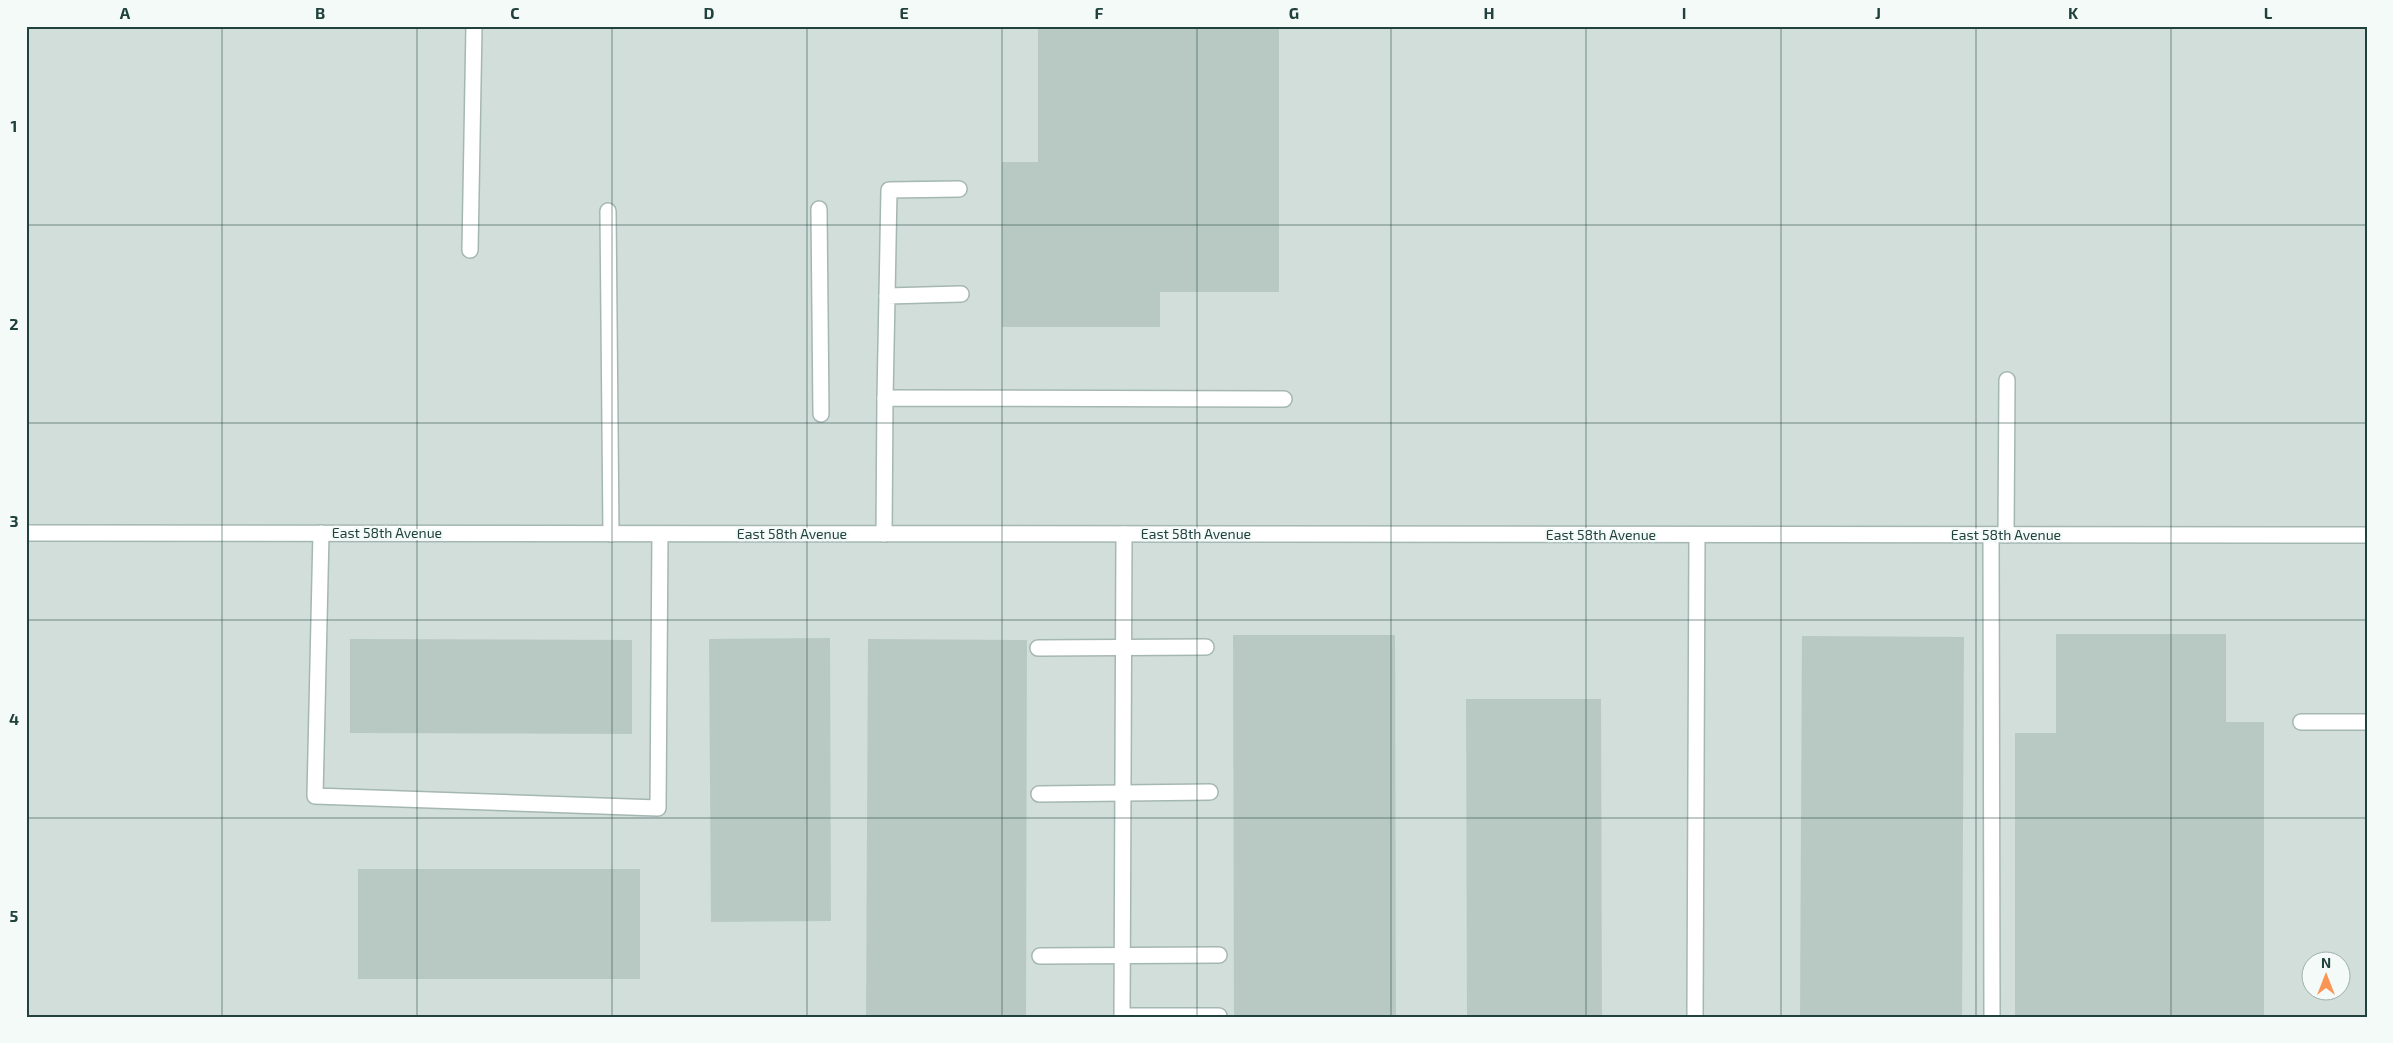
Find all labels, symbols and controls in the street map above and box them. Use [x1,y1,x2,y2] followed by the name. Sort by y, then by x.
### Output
[120,3,131,22] text: A
[315,3,325,22] text: B
[510,3,520,22] text: C
[704,3,715,22] text: D
[899,3,909,22] text: E
[1095,3,1104,22] text: F
[1289,3,1299,22] text: G
[1483,3,1495,22] text: H
[1682,3,1686,22] text: I
[1875,3,1881,22] text: J
[2068,3,2079,22] text: K
[2264,3,2273,22] text: L
[11,116,17,135] text: 1
[9,314,19,333] text: 2
[9,511,19,530] text: 3
[332,524,442,541] street label: East 58th Avenue
[737,525,847,542] street label: East 58th Avenue
[1141,525,1251,542] street label: East 58th Avenue
[1546,526,1656,543] street label: East 58th Avenue
[1951,526,2061,543] street label: East 58th Avenue
[9,709,19,728] text: 4
[10,906,19,925] text: 5
[2300,950,2350,1000] north arrow
[2321,954,2331,971] text: N

